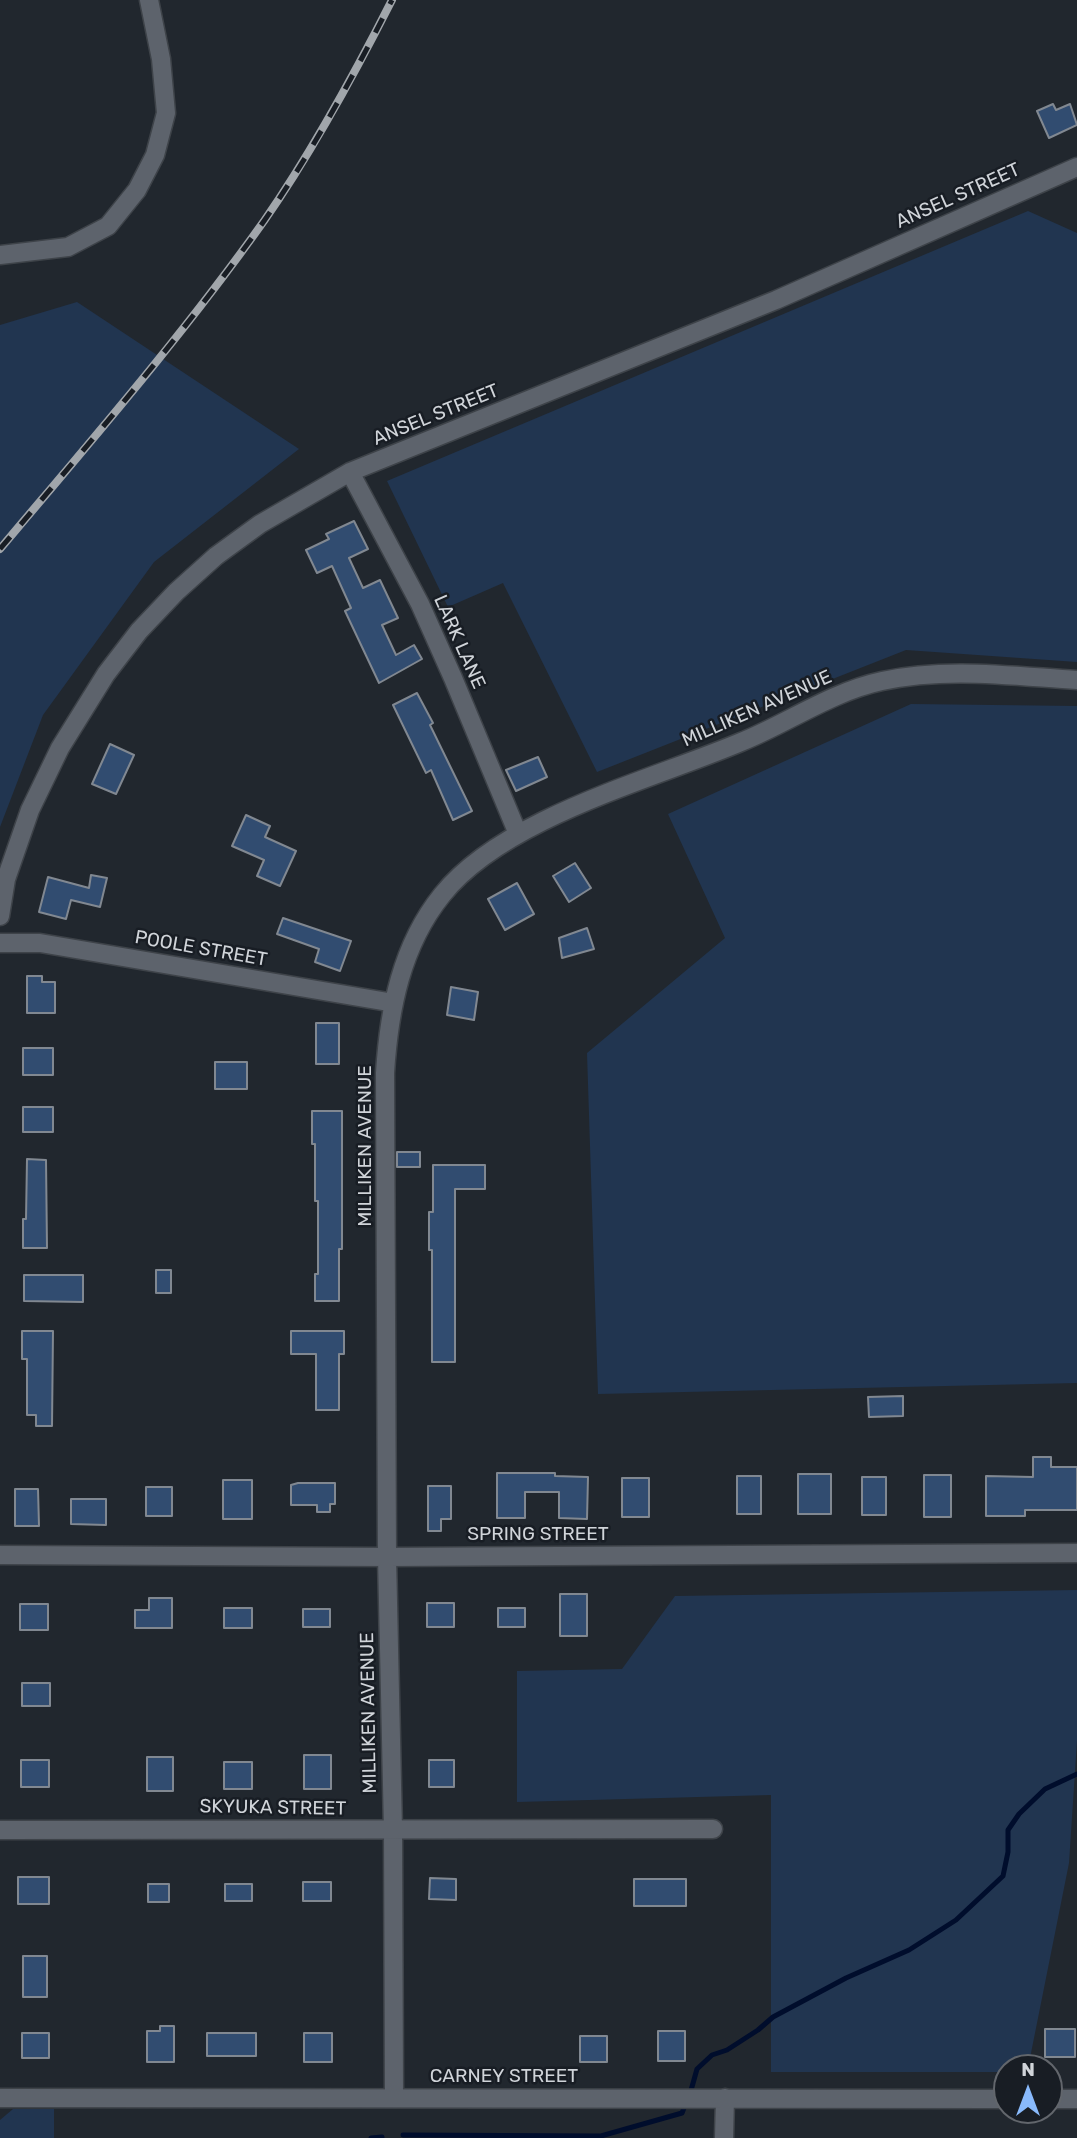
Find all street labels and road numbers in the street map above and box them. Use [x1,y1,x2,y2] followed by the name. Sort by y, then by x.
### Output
[892,158,1024,234] street label: ANSEL STREET
[370,379,502,451] street label: ANSEL STREET
[428,592,490,692] street label: LARK LANE
[679,666,835,752] street label: MILLIKEN AVENUE
[133,926,269,972] street label: POOLE STREET
[355,1065,377,1227] street label: MILLIKEN AVENUE
[467,1524,609,1546] street label: SPRING STREET
[356,1632,382,1794] street label: MILLIKEN AVENUE
[199,1795,347,1821] street label: SKYUKA STREET
[430,2066,578,2088] street label: CARNEY STREET

